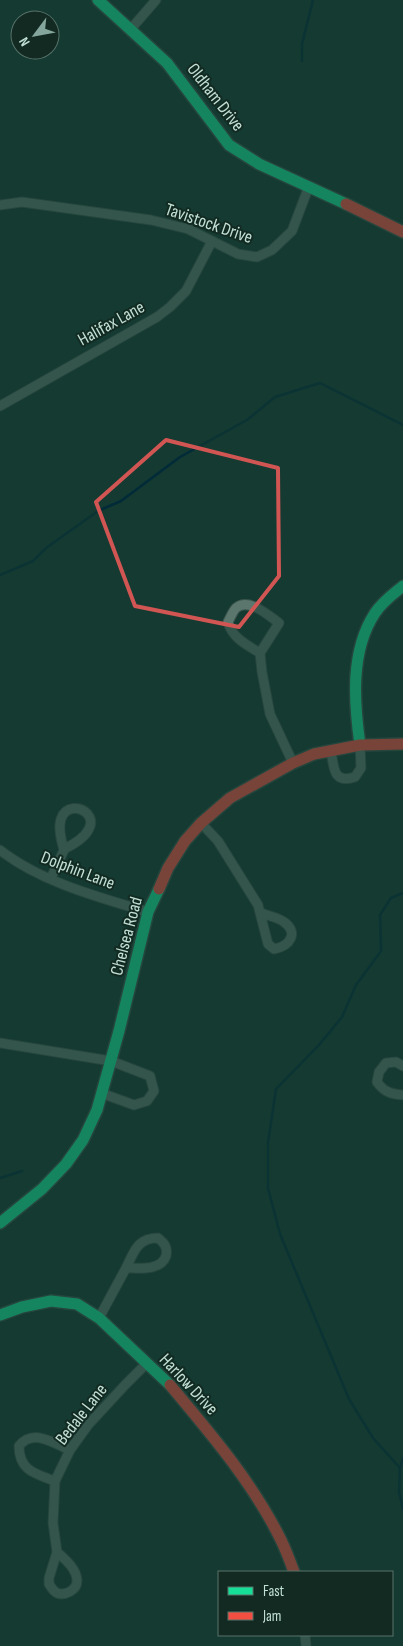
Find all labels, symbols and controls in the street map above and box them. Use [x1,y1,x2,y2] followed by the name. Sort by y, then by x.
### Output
[10,10,60,60] north arrow
[15,34,34,49] text: N
[183,59,249,135] street label: Oldham Drive
[162,199,255,248] street label: Tavistock Drive
[74,297,148,350] street label: Halifax Lane
[38,847,118,894] street label: Dolphin Lane
[106,895,147,978] street label: Chelsea Road
[155,1349,222,1419] street label: Harlow Drive
[51,1380,112,1449] street label: Bedale Lane
[218,1571,393,1636] legend
[263,1582,285,1601] text: Fast
[262,1607,281,1626] text: Jam

